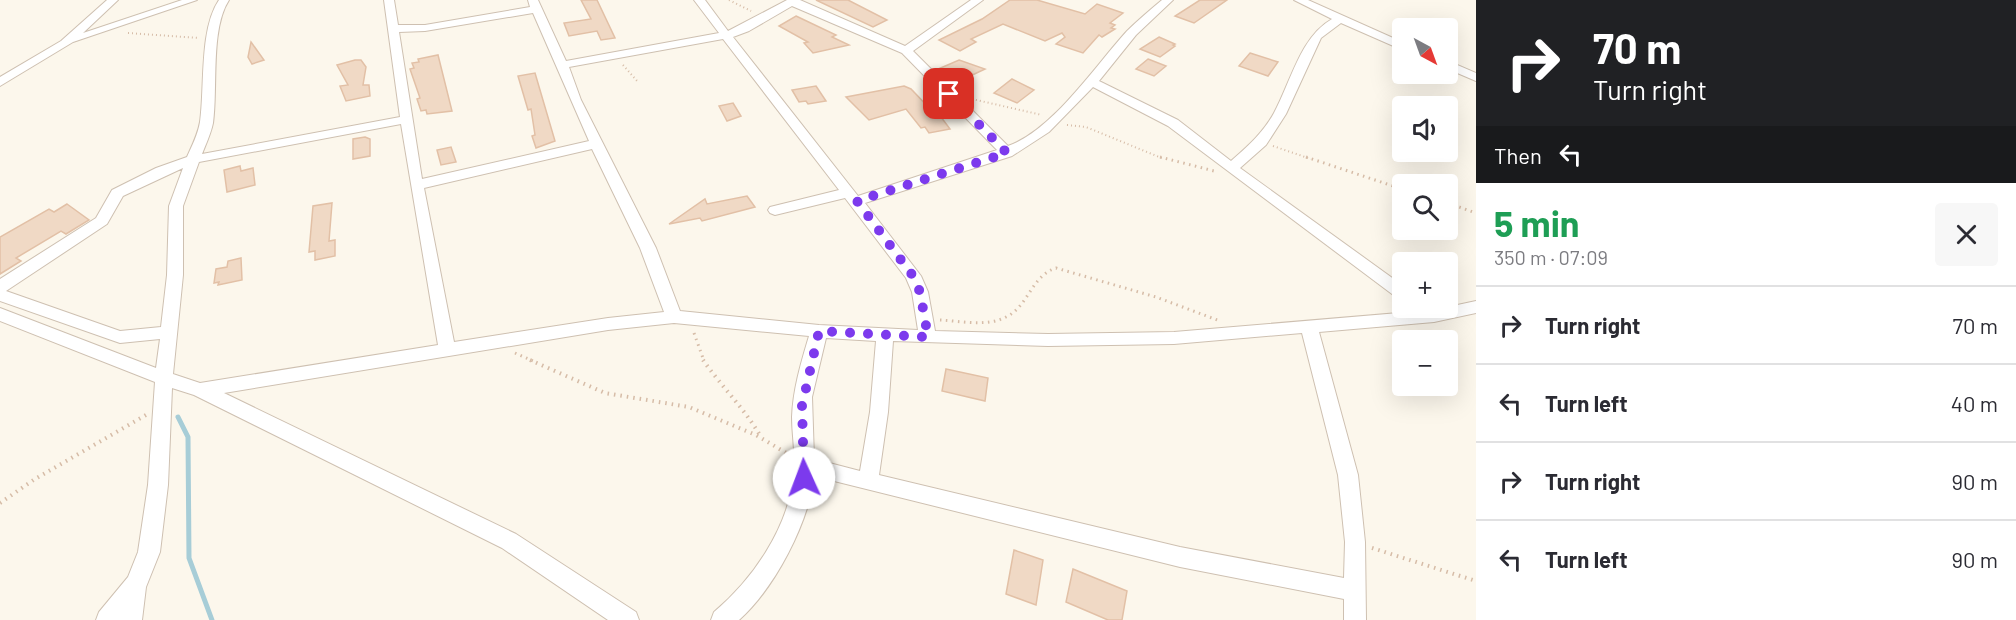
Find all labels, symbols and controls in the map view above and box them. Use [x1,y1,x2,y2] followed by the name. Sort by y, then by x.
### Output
[1392,18,1458,84] north arrow
[1392,18,1458,396] map controls
[1593,22,1681,72] text: 70 m
[1494,24,1572,102] icon: right
[923,68,974,119] pin
[1593,73,1707,105] text: Turn right
[932,77,965,110] icon: arrive
[1392,96,1458,162] button: sound
[1554,138,1587,171] icon: left
[1494,142,1542,168] text: Then
[1392,174,1458,240] button: search
[1494,201,1580,244] text: 5 min
[1935,203,1998,266] button: close
[1494,245,1608,269] text: 350 m · 07:09
[1392,252,1458,318] button: +
[1494,309,1527,342] icon: right
[1545,312,1640,338] text: Turn right
[1953,312,1998,338] text: 70 m
[1392,330,1458,396] button: −
[1494,387,1527,420] icon: left
[1545,390,1628,416] text: Turn left
[1951,390,1998,416] text: 40 m
[772,446,836,510] position arrow
[1494,465,1527,498] icon: right
[1545,468,1640,494] text: Turn right
[1952,468,1998,494] text: 90 m
[1494,543,1527,576] icon: left
[1545,546,1628,572] text: Turn left
[1952,546,1998,572] text: 90 m

